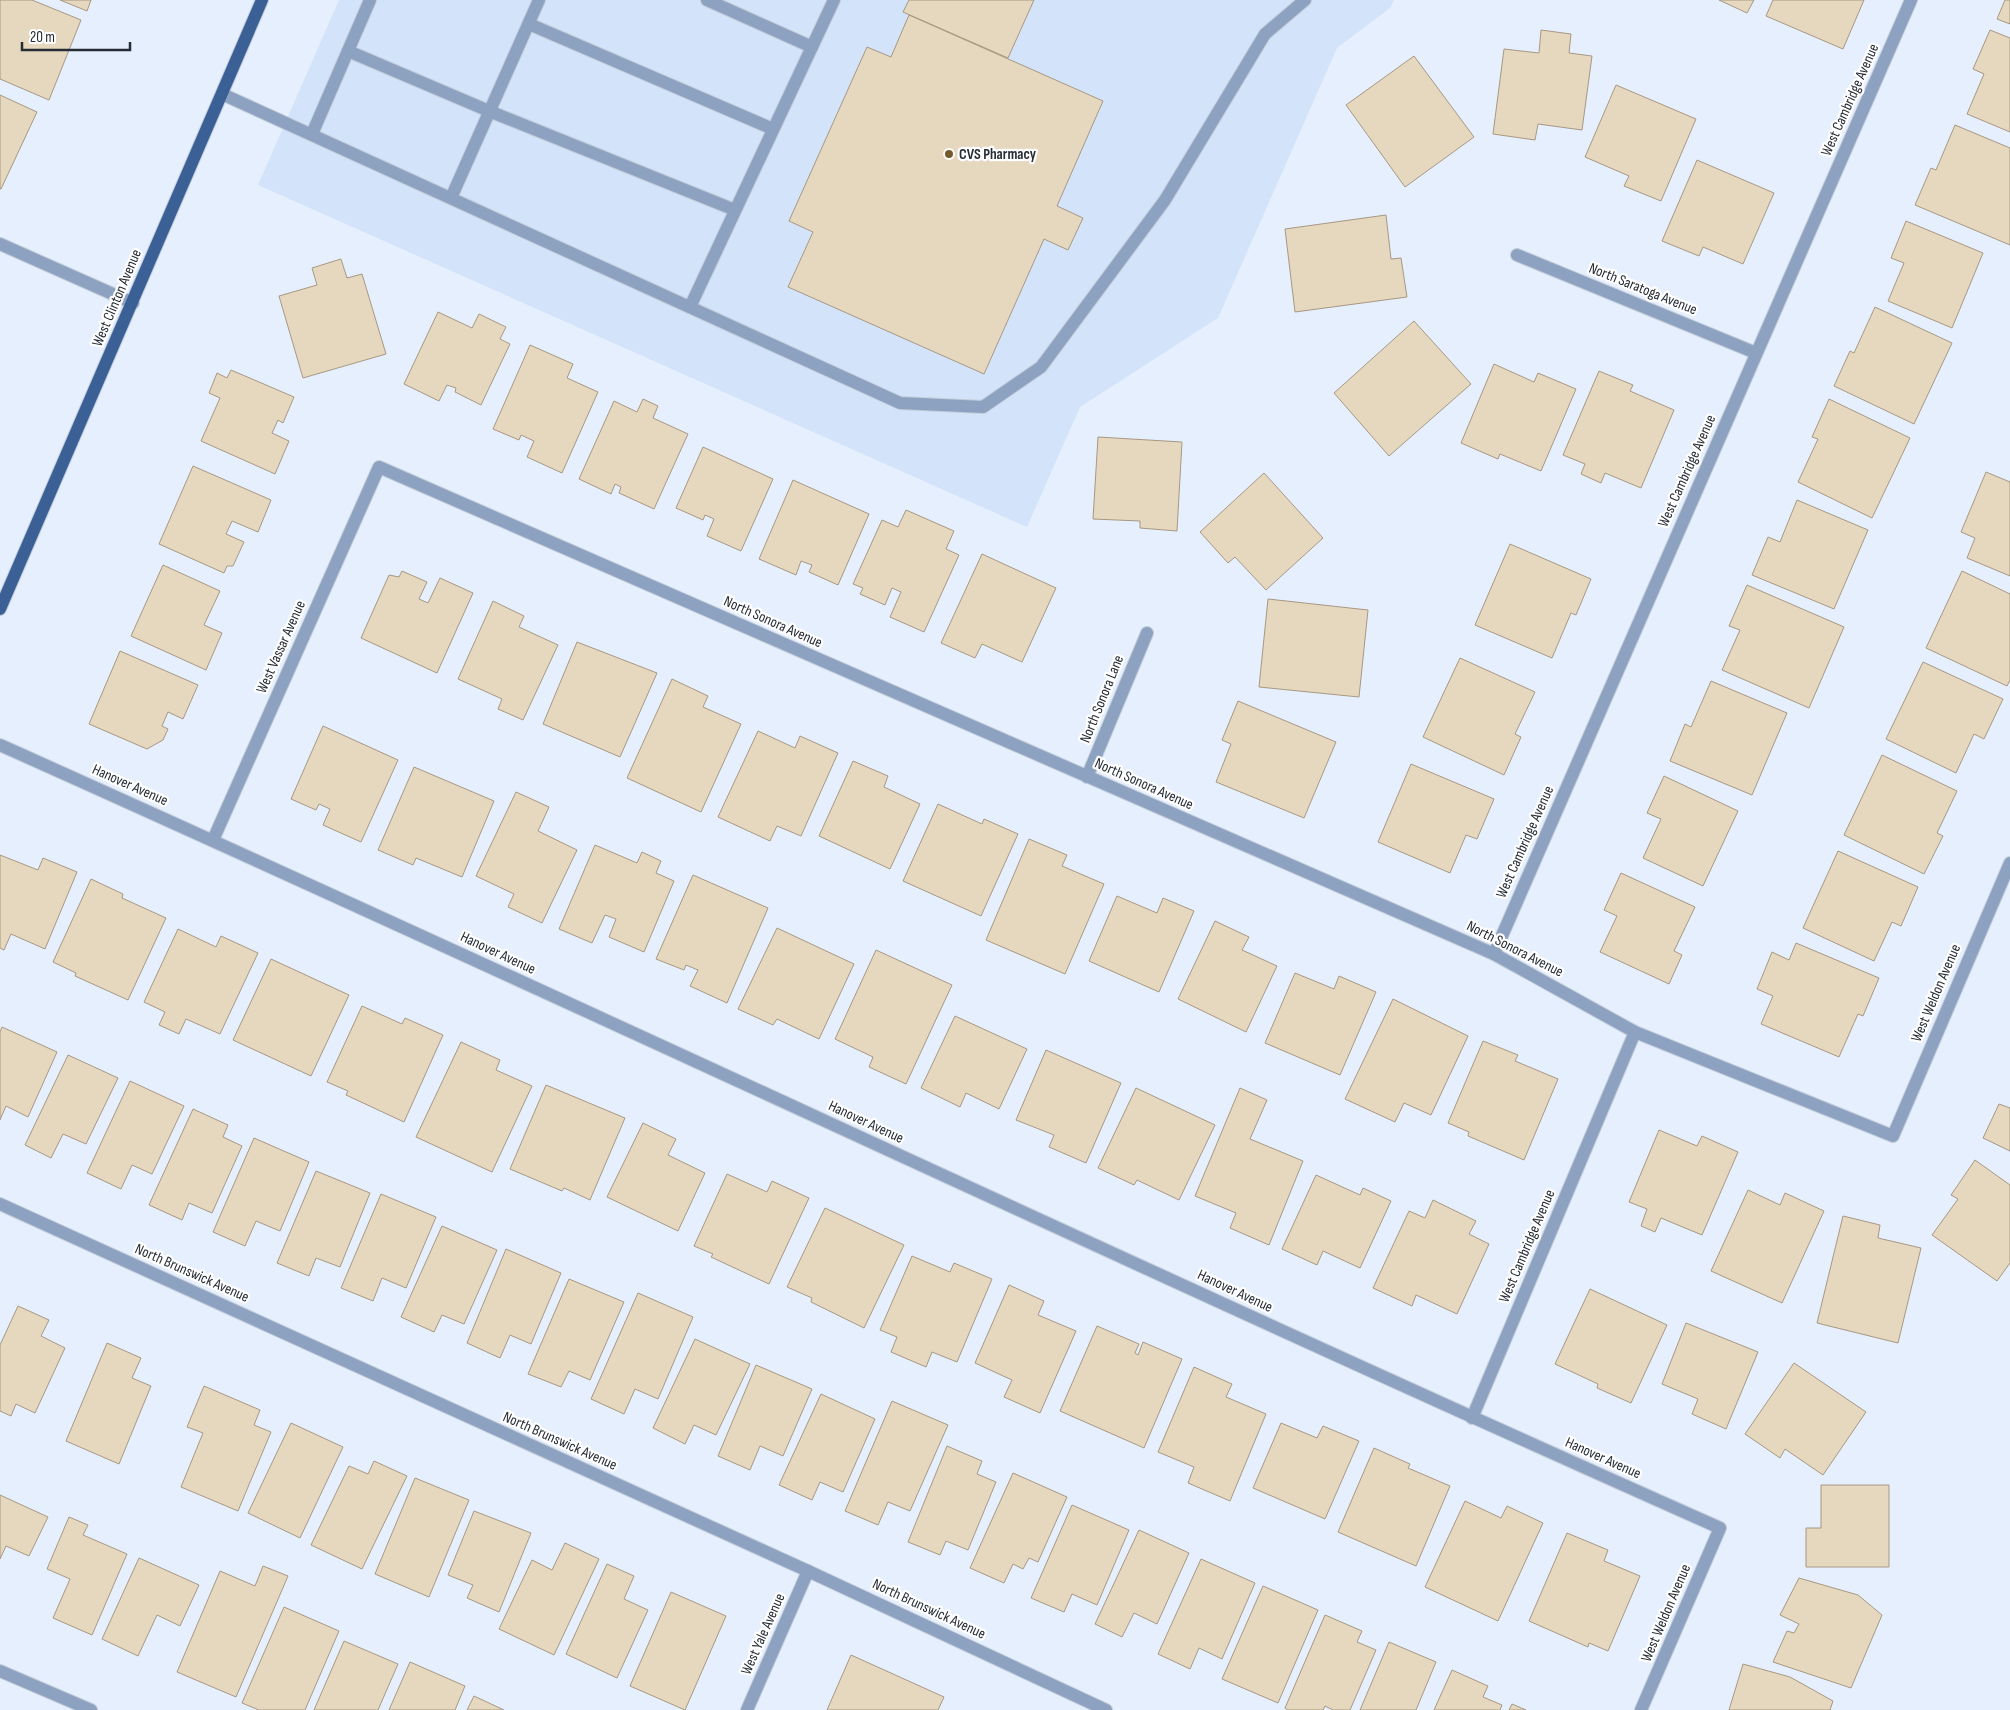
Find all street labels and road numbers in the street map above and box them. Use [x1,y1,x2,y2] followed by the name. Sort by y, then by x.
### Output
[1817,41,1883,159] street label: West Cambridge Avenue
[88,247,146,349] street label: West Clinton Avenue
[1586,259,1700,319] street label: North Saratoga Avenue
[1654,412,1720,530] street label: West Cambridge Avenue
[721,592,825,652] street label: North Sonora Avenue
[252,598,310,696] street label: West Vassar Avenue
[1076,652,1128,746] street label: North Sonora Lane
[1092,754,1196,814] street label: North Sonora Avenue
[89,760,171,810] street label: Hanover Avenue
[1492,783,1558,901] street label: West Cambridge Avenue
[1463,916,1567,982] street label: North Sonora Avenue
[457,927,539,979] street label: Hanover Avenue
[1907,941,1965,1045] street label: West Weldon Avenue
[825,1096,907,1148] street label: Hanover Avenue
[1495,1187,1559,1305] street label: West Cambridge Avenue
[132,1239,252,1307] street label: North Brunswick Avenue
[1194,1265,1276,1317] street label: Hanover Avenue
[500,1407,620,1475] street label: North Brunswick Avenue
[1562,1433,1644,1483] street label: Hanover Avenue
[1637,1561,1695,1665] street label: West Weldon Avenue
[869,1574,989,1644] street label: North Brunswick Avenue
[737,1590,789,1678] street label: West Yale Avenue

